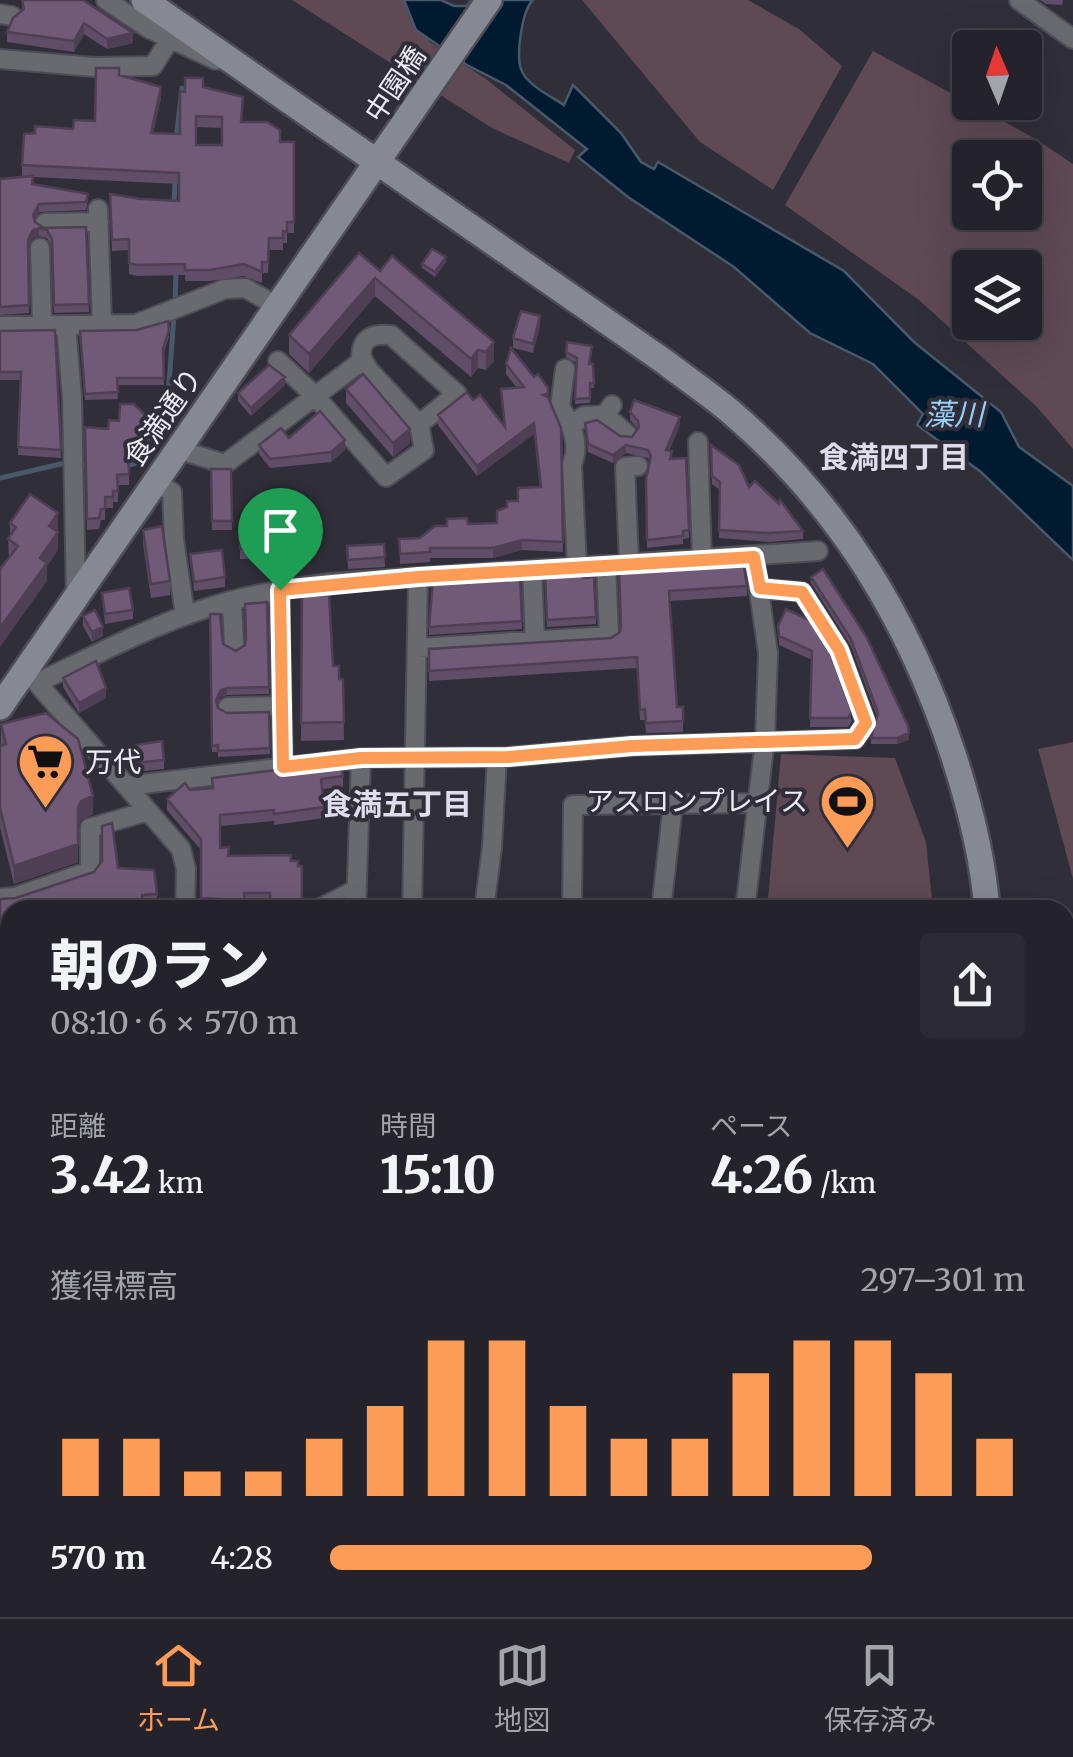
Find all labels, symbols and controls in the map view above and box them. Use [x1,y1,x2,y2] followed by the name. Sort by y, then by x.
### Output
[952,30,1042,120] north arrow
[952,30,1042,340] map controls
[357,39,433,129] street label: 中園橋
[952,140,1042,230] button: locate
[952,250,1042,340] button: layers
[116,361,210,473] street label: 食満通り
[924,395,987,433] water label: 藻川
[819,438,969,476] district label: 食満四丁目
[238,488,323,591] pin
[253,503,308,558] icon: arrive
[16,732,76,811] supermarket icon: 万代
[85,744,141,780] place label: 万代
[817,771,877,850] sports icon: アスロンプレイス
[586,783,808,819] place label: アスロンプレイス
[322,785,472,823] district label: 食満五丁目
[50,931,270,1000] text: 朝のラン
[920,933,1025,1038] button: share
[50,1003,298,1043] text: 08:10 · 6 × 570 m
[50,1108,106,1144] text: 距離
[380,1108,436,1144] text: 時間
[710,1108,793,1144] text: ペース
[50,1144,151,1207] text: 3.42
[380,1144,496,1207] text: 15:10
[710,1144,813,1207] text: 4:26
[151,1165,204,1201] text: km
[813,1165,876,1201] text: /km
[860,1260,1025,1300] text: 297–301 m
[50,1266,178,1306] text: 獲得標高
[50,1538,146,1578] text: 570 m
[210,1538,273,1578] text: 4:28
[137,1638,220,1738] tab: ホーム
[494,1638,550,1738] tab: 地図
[824,1638,936,1738] tab: 保存済み

